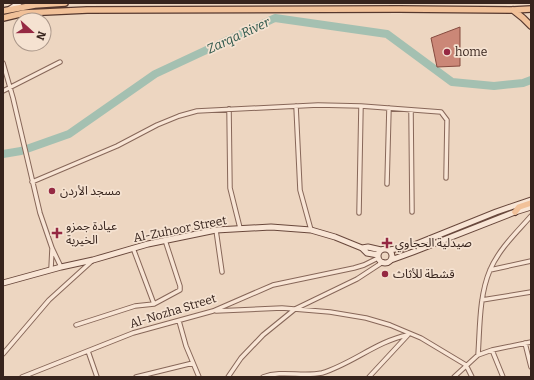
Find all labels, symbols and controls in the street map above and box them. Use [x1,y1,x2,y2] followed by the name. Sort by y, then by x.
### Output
[12,12,52,52] north arrow
[204,14,273,57] water label: Zarqa River
[33,29,48,42] text: N
[455,45,487,59] place label: home
[442,47,452,57] marker: home
[60,184,121,198] place label: مسجد الأردن
[47,186,57,196] marker: مسجد الأردن
[132,213,228,245] street label: Al-Zuhoor Street
[66,219,117,247] place label: عيادة جمزو الخيرية
[51,227,63,239] marker: عيادة جمزو الخيرية
[395,236,472,253] place label: صيدلية الحجاوي
[382,238,392,248] marker: صيدلية الحجاوي
[393,267,455,281] place label: قشطة للأثاث
[380,269,390,279] marker: قشطة للأثاث
[128,291,218,331] street label: Al-Nozha Street

